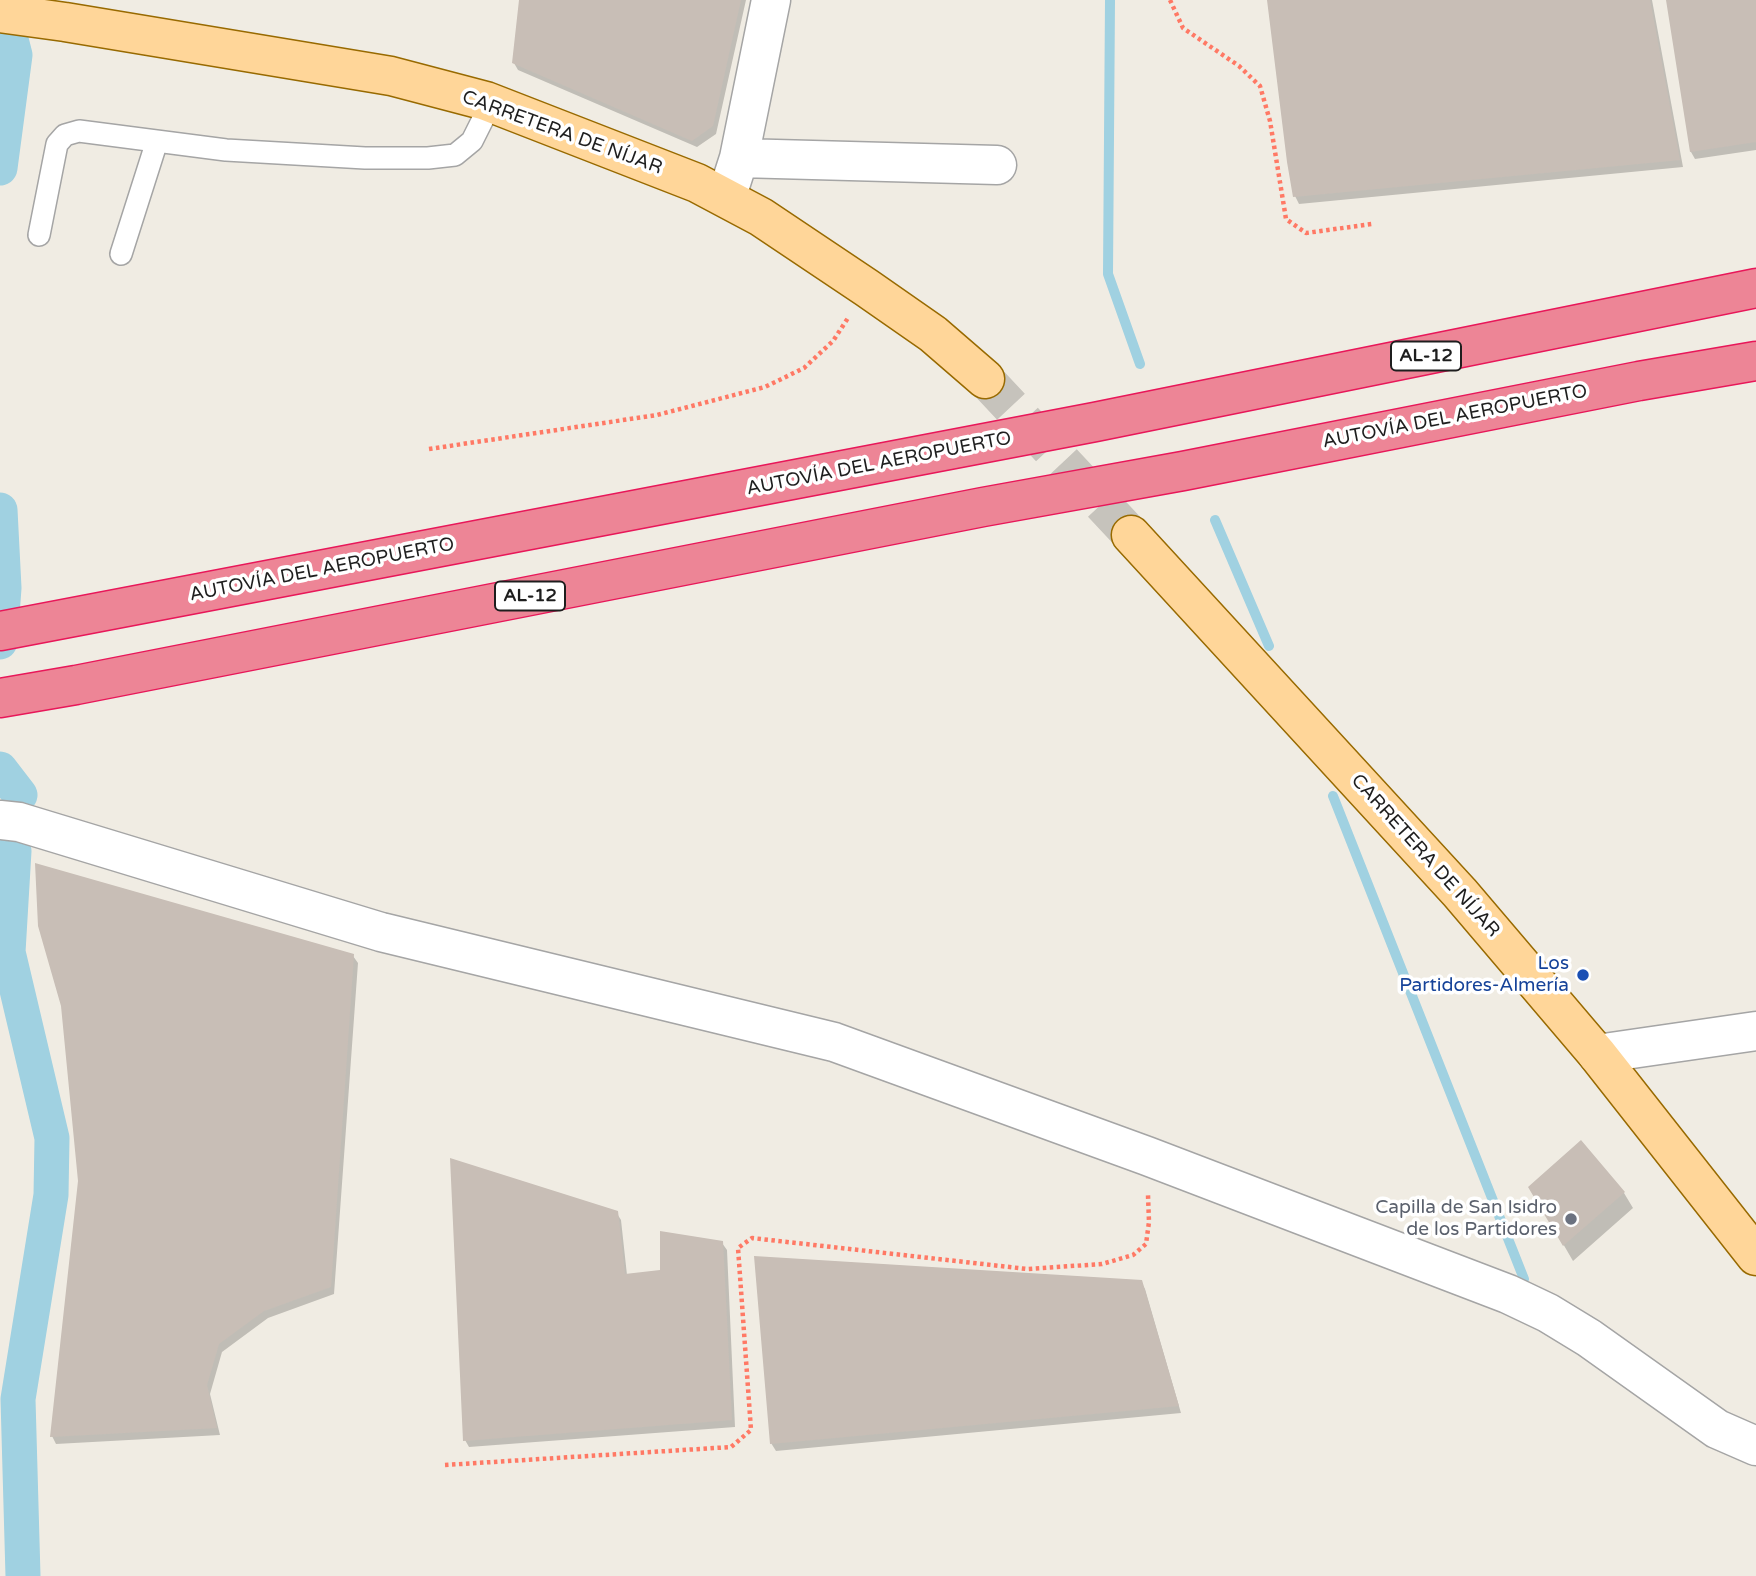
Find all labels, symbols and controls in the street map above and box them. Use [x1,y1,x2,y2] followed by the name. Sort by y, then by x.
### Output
[459,86,665,180] street label: CARRETERA DE NÍJAR
[1391,342,1461,370] road number: AL-12
[1321,380,1589,454] street label: AUTOVÍA DEL AEROPUERTO
[745,427,1013,501] street label: AUTOVÍA DEL AEROPUERTO
[188,533,456,607] street label: AUTOVÍA DEL AEROPUERTO
[495,582,565,610] road number: AL-12
[1346,770,1504,942] street label: CARRETERA DE NÍJAR
[1399,953,1569,997] place label: Los Partidores-Almería
[1575,967,1591,983] marker: Los Partidores-Almería
[1375,1197,1557,1241] place label: Capilla de San Isidro de los Partidores
[1563,1211,1579,1227] marker: Capilla de San Isidro de los Partidores

